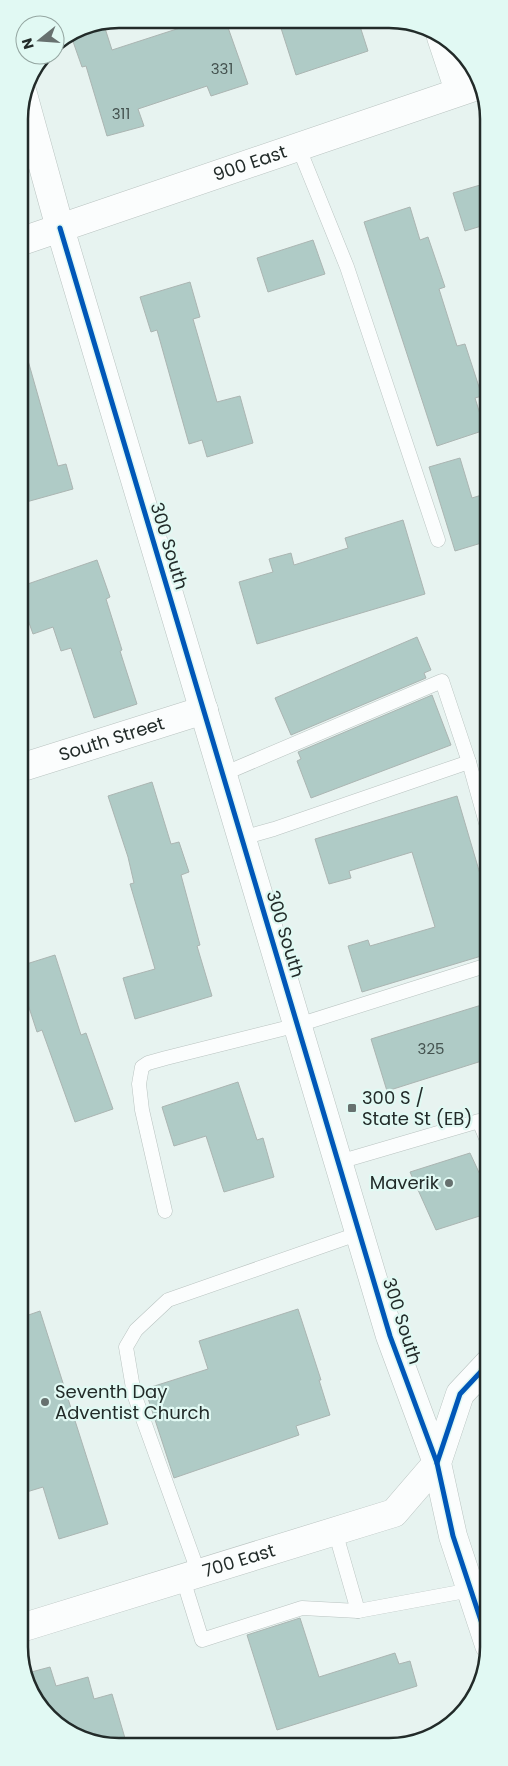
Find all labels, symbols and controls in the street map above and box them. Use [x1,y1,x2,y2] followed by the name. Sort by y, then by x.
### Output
[15,15,65,65] north arrow
[16,36,39,52] text: N
[211,58,233,79] house number: 331
[112,103,130,124] house number: 311
[210,139,290,187] street label: 900 East
[144,499,195,592] street label: 300 South
[56,710,167,767] street label: South Street
[260,887,311,980] street label: 300 South
[418,1038,444,1059] house number: 325
[362,1085,472,1131] place label: 300 S / State St (EB)
[346,1102,358,1114] marker: 300 S / State St (EB)
[370,1170,440,1195] place label: Maverik
[443,1177,455,1189] marker: Maverik
[377,1274,428,1367] street label: 300 South
[55,1379,210,1425] place label: Seventh Day Adventist Church
[39,1396,51,1408] marker: Seventh Day Adventist Church
[199,1537,278,1583] street label: 700 East

